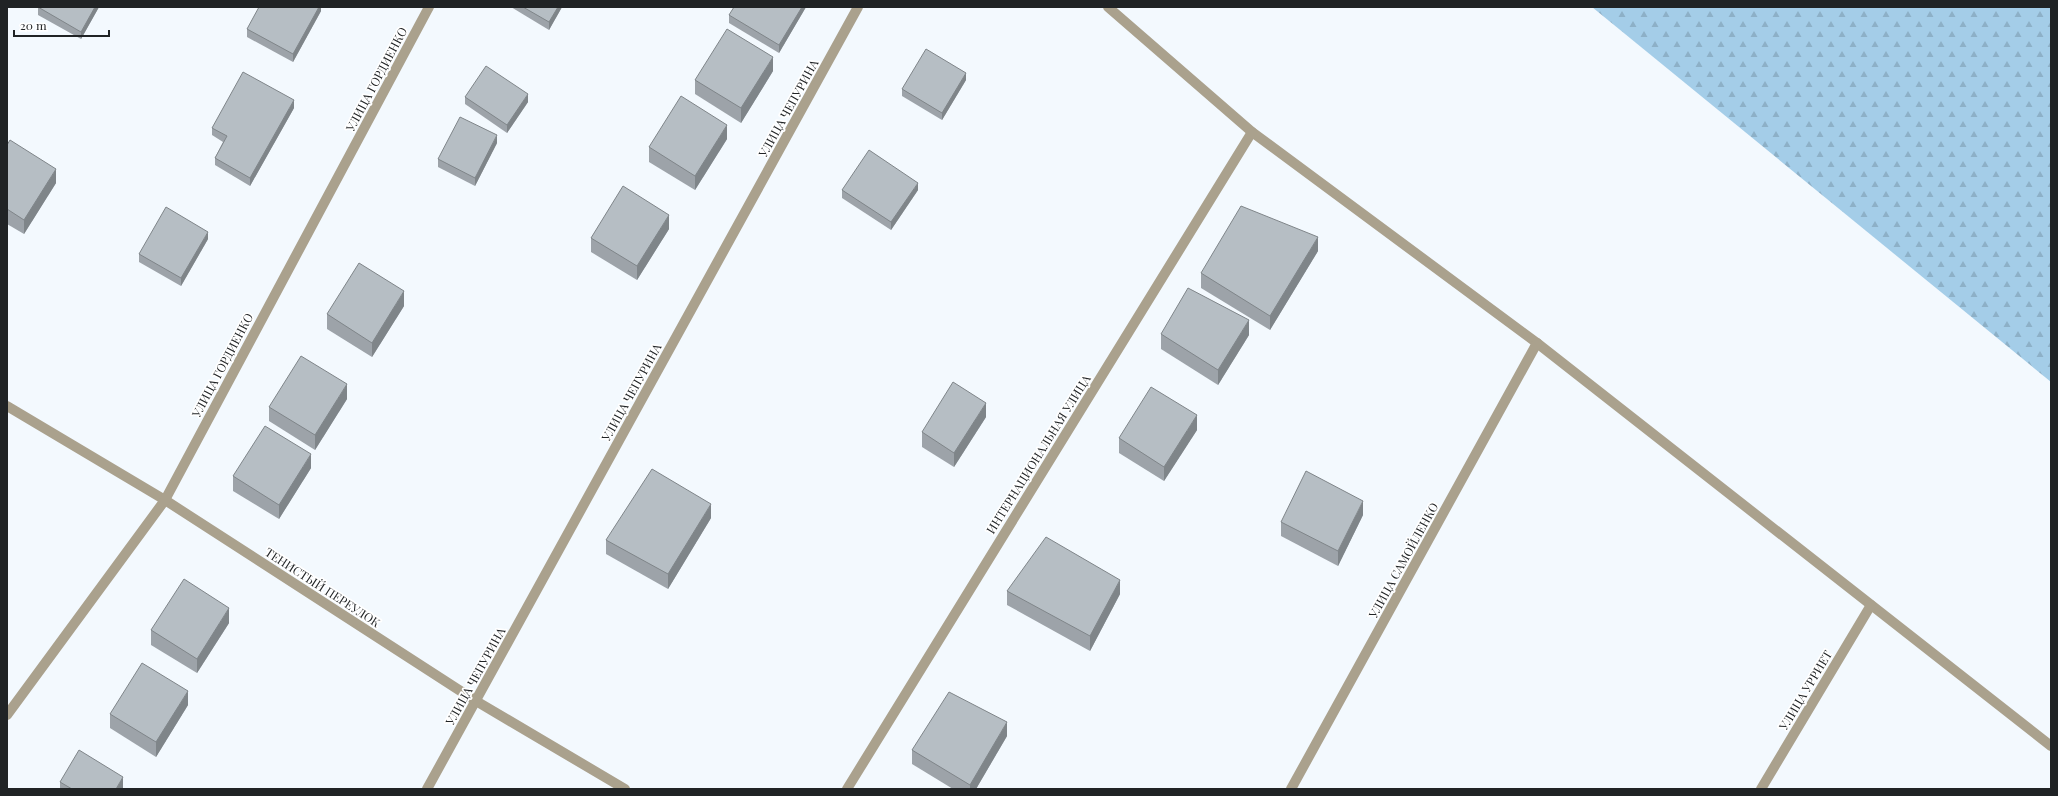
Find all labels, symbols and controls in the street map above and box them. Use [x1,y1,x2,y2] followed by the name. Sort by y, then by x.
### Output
[14,12,109,38] scale bar
[20,17,47,33] text: 20 m
[341,24,410,135] street label: УЛИЦА ГОРДИЕНКО
[754,56,822,161] street label: УЛИЦА ЧЕПУРИНА
[187,310,256,421] street label: УЛИЦА ГОРДИЕНКО
[597,340,665,445] street label: УЛИЦА ЧЕПУРИНА
[982,371,1094,536] street label: ИНТЕРНАЦИОНАЛЬНАЯ УЛИЦА
[1364,499,1442,622] street label: УЛИЦА САМОЙЛЕНКО
[262,544,384,630] street label: ТЕНИСТЫЙ ПЕРЕУЛОК
[441,624,509,729] street label: УЛИЦА ЧЕПУРИНА
[1774,647,1835,734] street label: УЛИЦА УРРИЕТ

